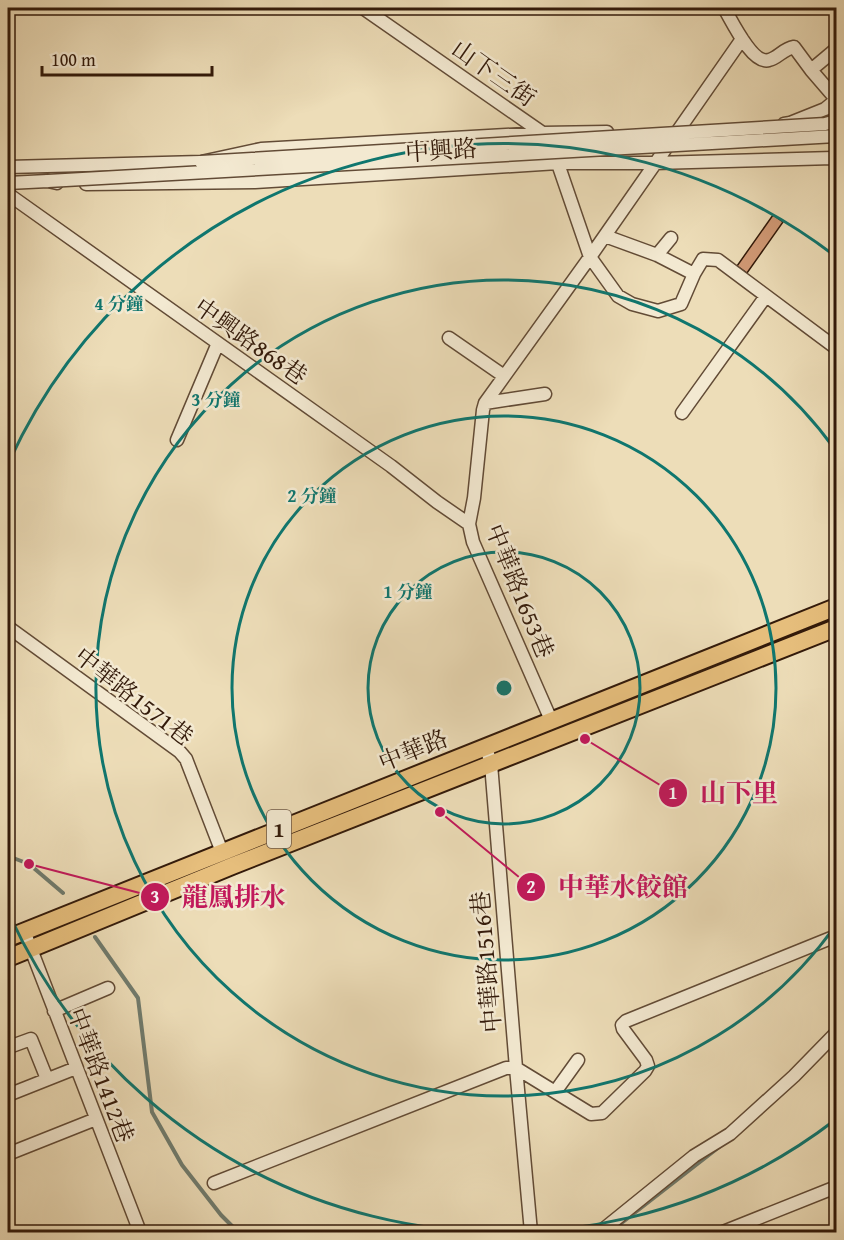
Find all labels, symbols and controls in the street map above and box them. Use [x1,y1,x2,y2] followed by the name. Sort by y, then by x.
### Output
[445,31,543,115] street label: 山下三街
[42,39,212,77] scale bar
[51,46,96,73] text: 100 m
[404,130,478,170] street label: 中興路
[187,289,315,393] street label: 中興路868巷
[94,290,144,317] text: 4 分鐘
[191,386,241,413] text: 3 分鐘
[287,482,337,509] text: 2 分鐘
[477,519,563,663] street label: 中華路1653巷
[383,578,433,605] text: 1 分鐘
[67,638,201,754] street label: 中華路1571巷
[494,678,514,698] centre of rings
[373,720,453,780] street label: 中華路
[658,771,790,815] callout: 山下里
[700,773,778,812] text: 山下里
[668,779,678,806] text: 1
[267,810,291,848] road number: 1
[516,865,700,909] callout: 中華水餃館
[558,867,688,906] text: 中華水餃館
[526,873,536,900] text: 2
[140,875,298,919] callout: 龍鳳排水
[182,877,286,916] text: 龍鳳排水
[150,883,160,910] text: 3
[462,890,510,1034] street label: 中華路1516巷
[59,1002,143,1148] street label: 中華路1412巷

